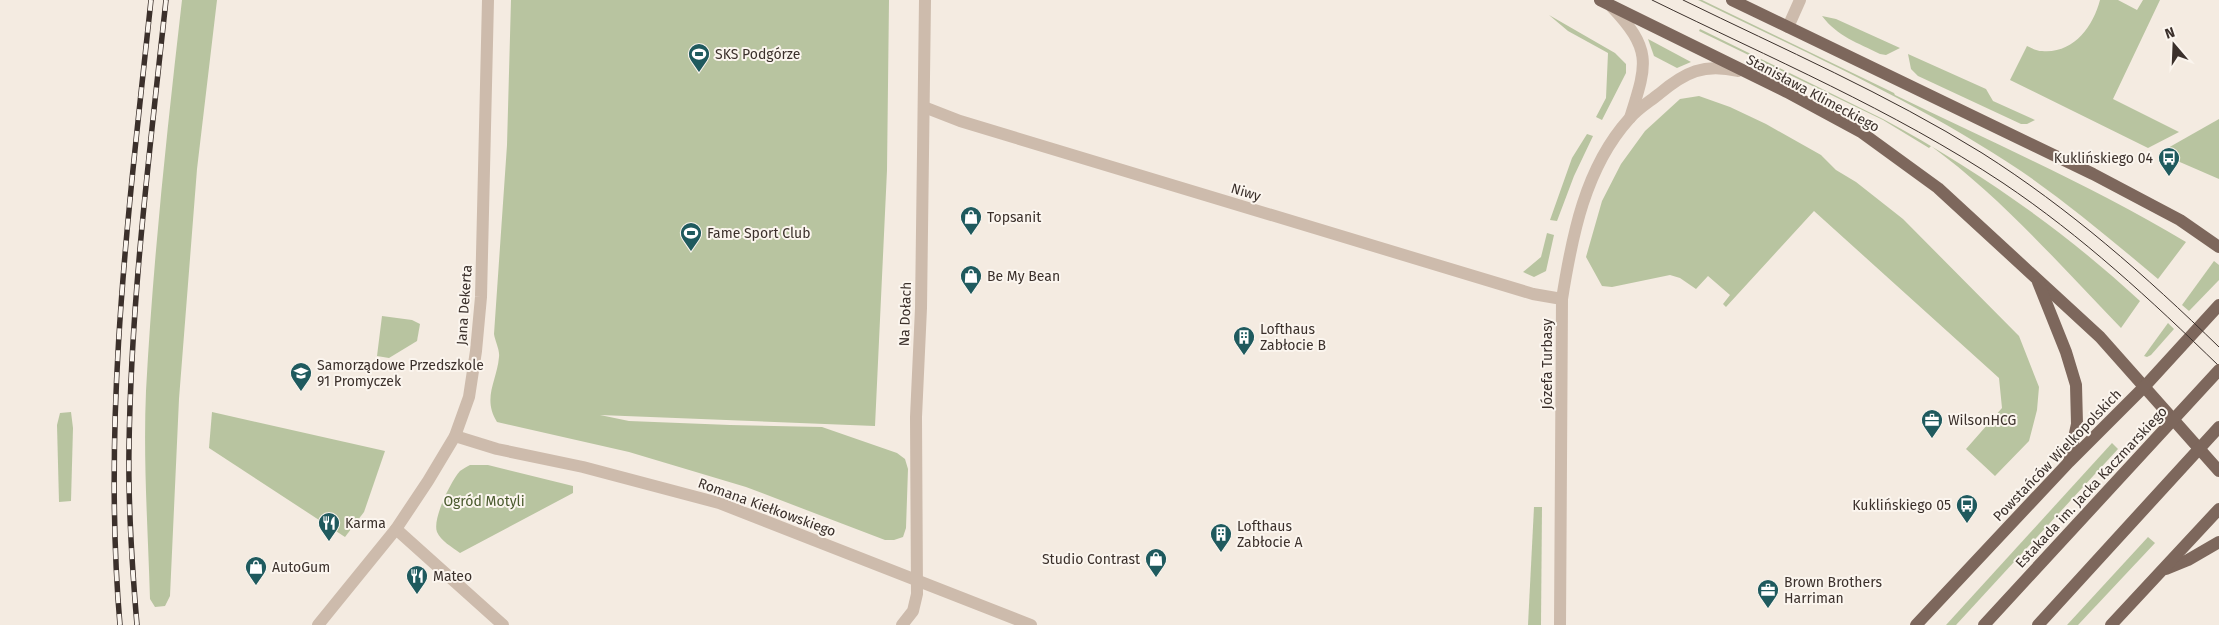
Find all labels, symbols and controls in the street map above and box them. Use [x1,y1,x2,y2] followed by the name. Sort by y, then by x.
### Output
[2149,20,2199,70] north arrow
[2163,24,2177,43] text: N
[687,42,711,73] sports icon: SKS Podgórze
[715,46,800,63] place label: SKS Podgórze
[1743,51,1882,136] street label: Stanisława Klimeckiego
[2157,146,2181,177] bus stop icon: Kuklińskiego 04
[2054,150,2154,167] place label: Kuklińskiego 04
[1229,180,1263,205] street label: Niwy
[959,205,983,236] shop icon: Topsanit
[987,209,1042,226] place label: Topsanit
[679,221,703,252] sports icon: Fame Sport Club
[707,225,811,242] place label: Fame Sport Club
[453,264,476,346] street label: Jana Dekerta
[959,264,983,295] shop icon: Be My Bean
[987,268,1060,285] place label: Be My Bean
[896,281,915,347] street label: Na Dołach
[1539,319,1556,409] street label: Józefa Turbasy
[1260,321,1326,354] place label: Lofthaus Zabłocie B
[1232,325,1256,356] building icon: Lofthaus Zabłocie B
[317,357,484,390] place label: Samorządowe Przedszkole 91 Promyczek
[289,361,313,392] school or university icon: Samorządowe Przedszkole 91 Promyczek
[1990,386,2125,525] street label: Powstańców Wielkopolskich
[2012,403,2171,572] street label: Estakada im. Jacka Kaczmarskiego
[1920,408,1944,439] office icon: WilsonHCG
[1948,412,2016,429] place label: WilsonHCG
[696,475,838,540] street label: Romana Kiełkowskiego
[443,493,525,510] park label: Ogród Motyli
[1955,493,1979,524] bus stop icon: Kuklińskiego 05
[1852,497,1951,514] place label: Kuklińskiego 05
[317,511,341,542] restaurant icon: Karma
[345,515,386,532] place label: Karma
[1237,518,1302,551] place label: Lofthaus Zabłocie A
[1209,522,1233,553] building icon: Lofthaus Zabłocie A
[1144,547,1168,578] shop icon: Studio Contrast
[1042,551,1141,568] place label: Studio Contrast
[244,555,268,586] shop icon: AutoGum
[272,559,330,576] place label: AutoGum
[405,564,429,595] restaurant icon: Mateo
[433,568,472,585] place label: Mateo
[1784,574,1882,607] place label: Brown Brothers Harriman
[1756,578,1780,609] office icon: Brown Brothers Harriman

